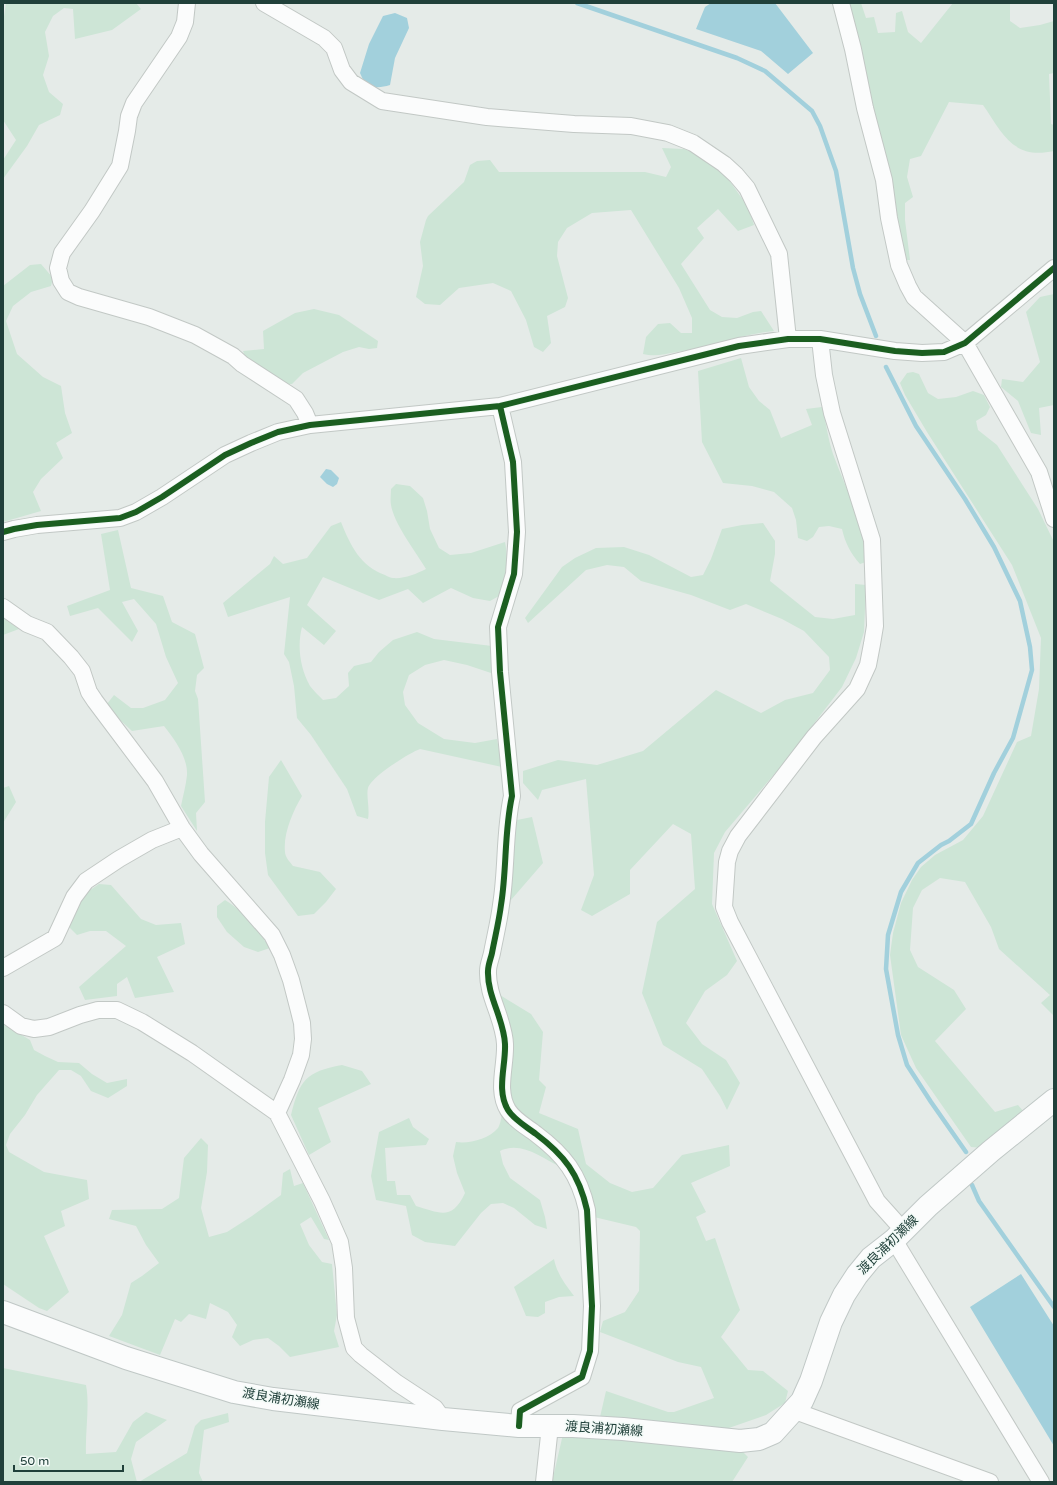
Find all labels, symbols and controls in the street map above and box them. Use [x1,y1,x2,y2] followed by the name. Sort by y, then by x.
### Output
[854,1212,922,1278] street label: 渡良浦初瀬線
[241,1385,321,1413] street label: 渡良浦初瀬線
[565,1418,643,1440] street label: 渡良浦初瀬線
[14,1447,123,1473] scale bar
[20,1454,49,1468] text: 50 m

